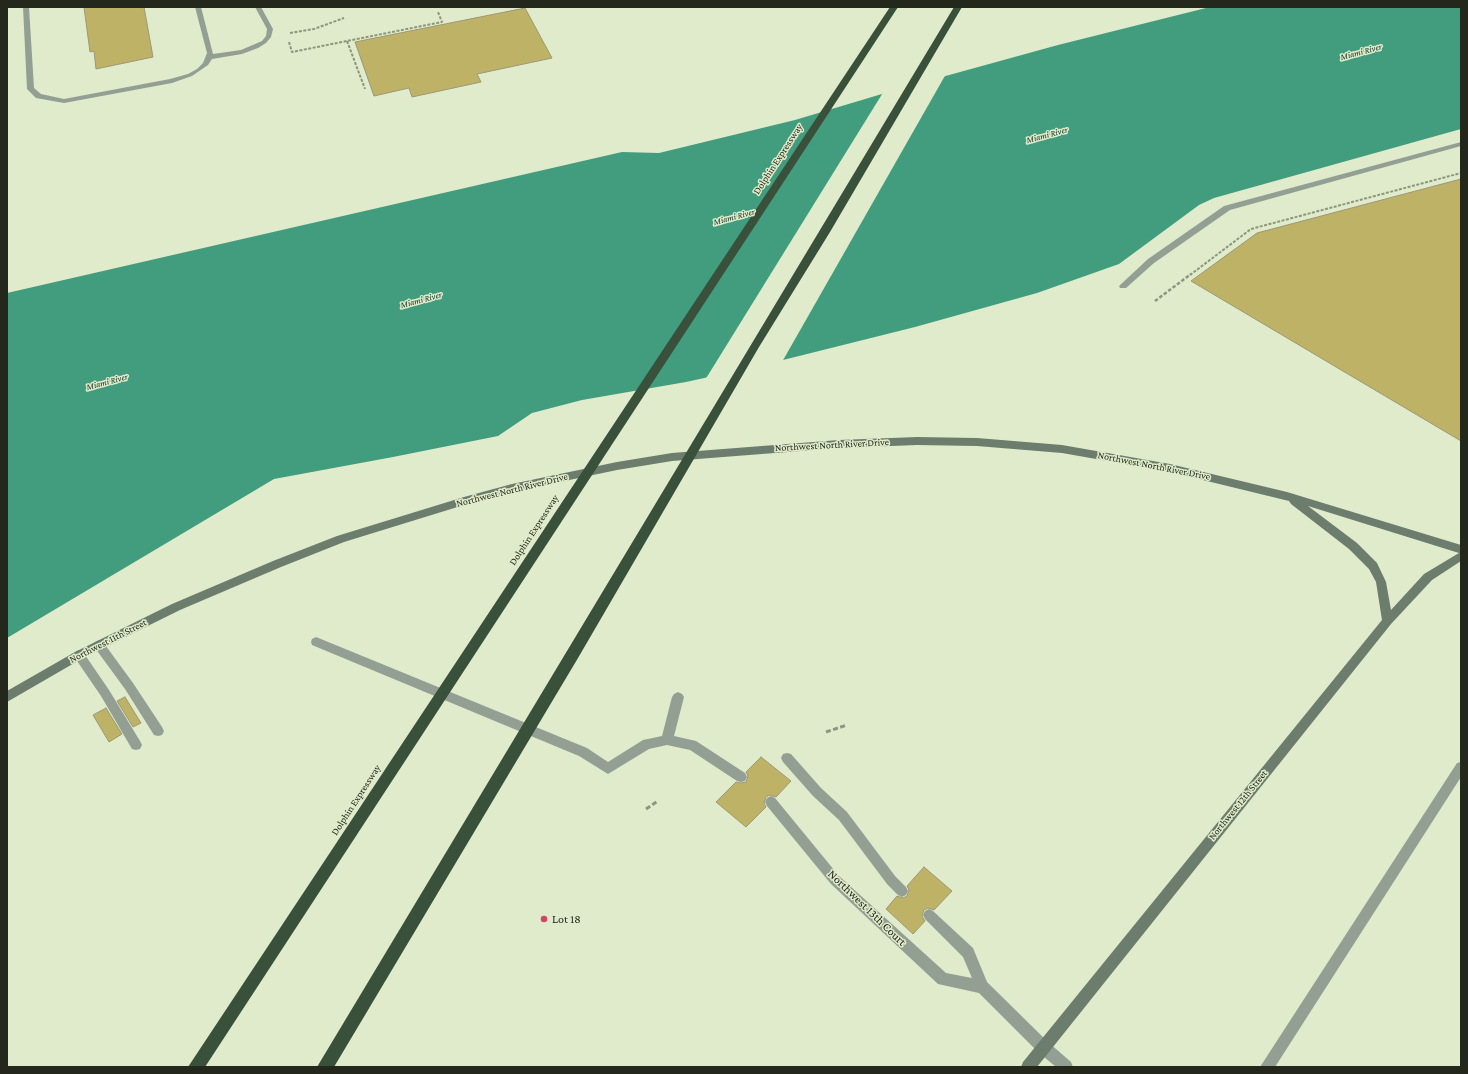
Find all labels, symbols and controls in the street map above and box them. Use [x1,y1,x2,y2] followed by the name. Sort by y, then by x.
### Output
[1339,41,1383,63] water label: Miami River
[751,121,805,197] street label: Dolphin Expressway
[1025,124,1069,146] water label: Miami River
[712,206,756,228] water label: Miami River
[399,289,443,311] water label: Miami River
[85,371,129,393] water label: Miami River
[775,436,889,454] street label: Northwest North River Drive
[1097,449,1211,483] street label: Northwest North River Drive
[455,470,569,510] street label: Northwest North River Drive
[507,492,561,568] street label: Dolphin Expressway
[67,616,149,666] street label: Northwest 11th Street
[329,762,383,838] street label: Dolphin Expressway
[1206,768,1270,842] street label: Northwest 12th Street
[825,867,909,949] street label: Northwest 13th Court
[552,912,581,926] place label: Lot 18
[539,914,549,924] marker: Lot 18

